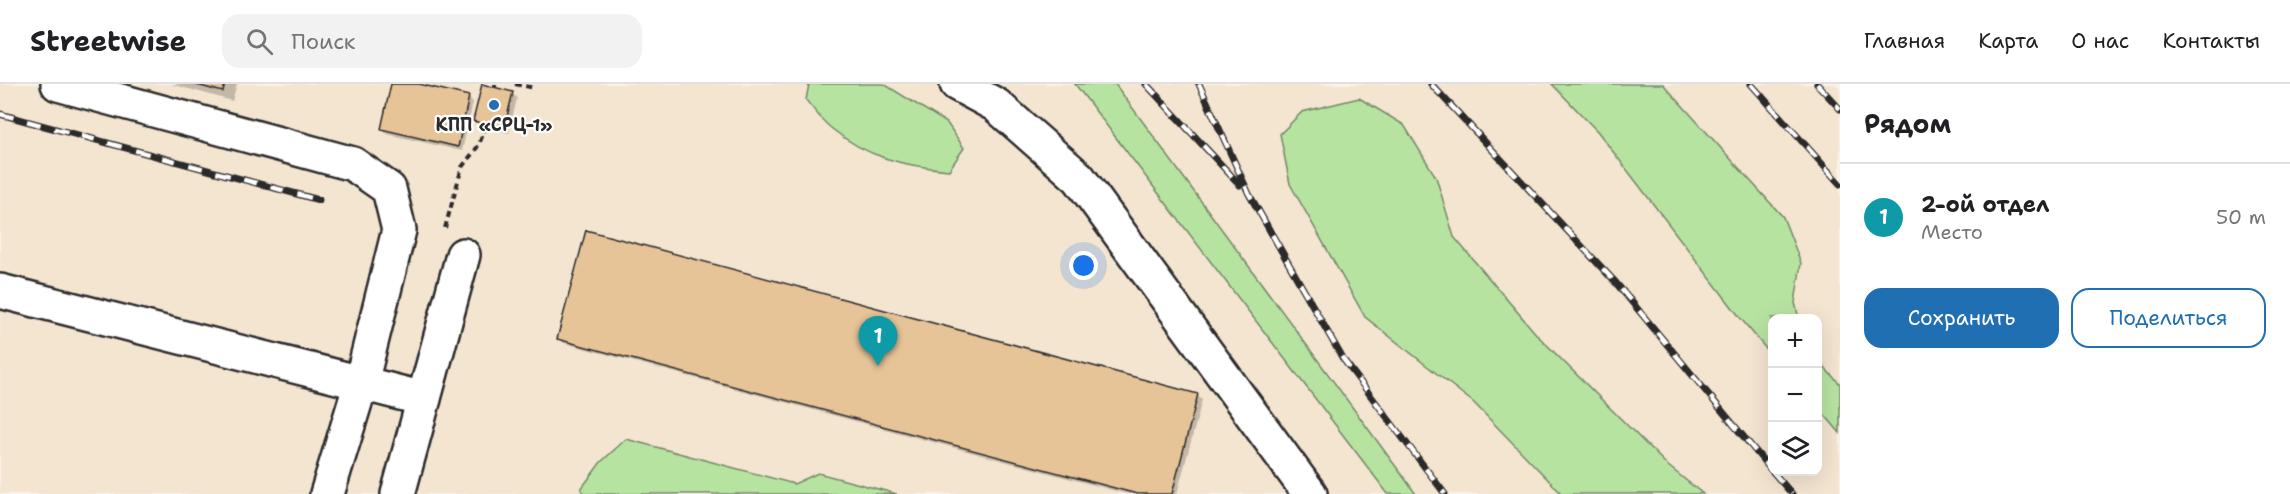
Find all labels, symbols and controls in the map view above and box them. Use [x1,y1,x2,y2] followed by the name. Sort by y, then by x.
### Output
[222,14,642,68] search box
[30,22,186,60] text: Streetwise
[243,25,276,58] icon: search
[291,27,356,56] text: Поиск
[1864,27,1945,55] text: Главная
[1978,27,2038,55] text: Карта
[2071,27,2129,55] text: О нас
[2162,27,2260,55] text: Контакты
[487,98,501,112] marker: КПП «СРЦ-1»
[1864,106,1951,141] text: Рядом
[435,113,553,137] place label: КПП «СРЦ-1»
[1921,190,2049,219] text: 2-ой отдел
[1879,204,1888,230] text: 1
[2216,204,2266,230] text: 50 m
[1921,219,1983,245] text: Место
[1069,251,1098,280] your location
[1864,288,2059,348] button: Сохранить
[2071,288,2266,348] button: Поделиться
[1768,314,1822,476] map controls
[1768,314,1822,368] button: +
[858,316,898,366] pin: 1
[1768,368,1822,422] button: −
[1768,422,1822,476] button: layers

